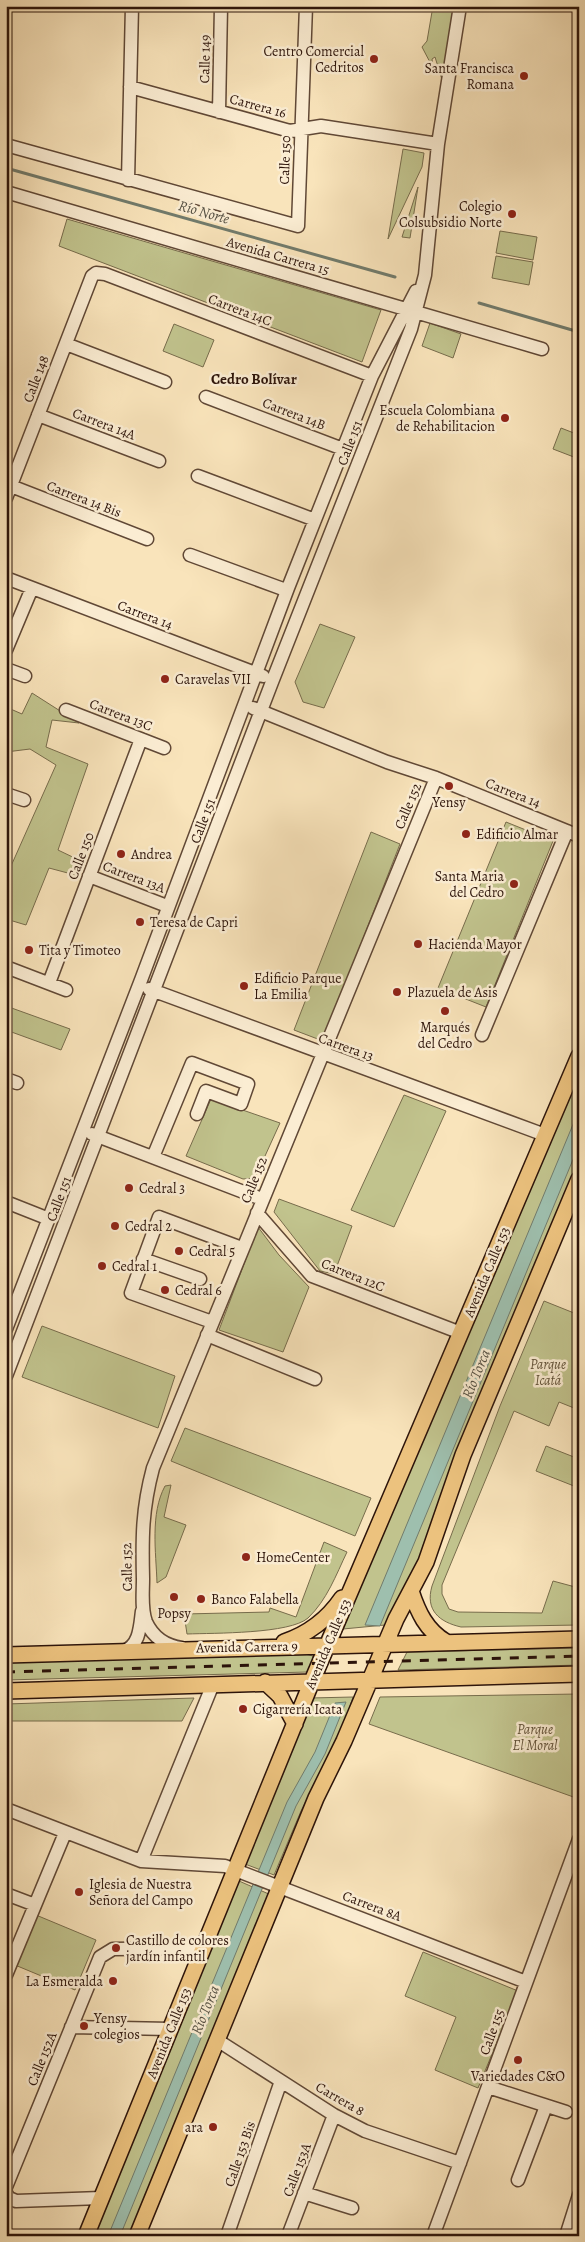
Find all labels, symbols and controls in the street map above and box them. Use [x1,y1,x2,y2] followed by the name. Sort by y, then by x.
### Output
[195,35,215,83] street label: Calle 149
[264,42,365,77] place label: Centro Comercial Cedritos
[368,53,380,65] marker: Centro Comercial Cedritos
[425,59,514,94] place label: Santa Francisca Romana
[518,70,530,82] marker: Santa Francisca Romana
[228,89,288,123] street label: Carrera 16
[275,135,295,185] street label: Calle 150
[176,195,232,229] water label: Río Norte
[399,197,502,232] place label: Colegio Colsubsidio Norte
[506,208,518,220] marker: Colegio Colsubsidio Norte
[223,232,332,280] street label: Avenida Carrera 15
[206,289,275,331] street label: Carrera 14C
[18,352,54,405] street label: Calle 148
[211,369,297,389] district label: Cedro Bolívar
[260,393,328,435] street label: Carrera 14B
[379,401,495,436] place label: Escuela Colombiana de Rehabilitacion
[70,403,139,445] street label: Carrera 14A
[499,412,511,424] marker: Escuela Colombiana de Rehabilitacion
[333,418,367,468] street label: Calle 151
[44,476,124,522] street label: Carrera 14 Bis
[115,596,175,634] street label: Carrera 14
[175,670,251,689] place label: Caravelas VII
[159,673,171,685] marker: Caravelas VII
[87,694,155,736] street label: Carrera 13C
[483,773,543,813] street label: Carrera 14
[390,780,426,832] street label: Calle 152
[443,780,455,792] marker: Yensy
[432,793,466,812] place label: Yensy
[186,796,220,846] street label: Calle 151
[476,825,559,844] place label: Edificio Almar
[460,828,472,840] marker: Edificio Almar
[63,830,99,882] street label: Calle 150
[130,845,173,864] place label: Andrea
[115,848,127,860] marker: Andrea
[100,856,169,898] street label: Carrera 13A
[435,867,504,902] place label: Santa Maria del Cedro
[508,878,520,890] marker: Santa Maria del Cedro
[150,913,238,932] place label: Teresa de Capri
[134,916,146,928] marker: Teresa de Capri
[428,935,522,954] place label: Hacienda Mayor
[412,938,424,950] marker: Hacienda Mayor
[39,941,121,960] place label: Tita y Timoteo
[23,944,35,956] marker: Tita y Timoteo
[254,969,342,1004] place label: Edificio Parque La Emilia
[238,980,250,992] marker: Edificio Parque La Emilia
[407,983,498,1002] place label: Plazuela de Asis
[391,986,403,998] marker: Plazuela de Asis
[439,1005,451,1017] marker: Marqués del Cedro
[418,1018,472,1053] place label: Marqués del Cedro
[316,1028,376,1066] street label: Carrera 13
[236,1154,272,1206] street label: Calle 152
[42,1174,76,1224] street label: Calle 151
[139,1179,185,1198] place label: Cedral 3
[123,1182,135,1194] marker: Cedral 3
[125,1217,172,1236] place label: Cedral 2
[109,1220,121,1232] marker: Cedral 2
[459,1224,515,1321] street label: Avenida Calle 153
[189,1242,235,1261] place label: Cedral 5
[173,1245,185,1257] marker: Cedral 5
[318,1254,388,1296] street label: Carrera 12C
[112,1257,157,1276] place label: Cedral 1
[96,1260,108,1272] marker: Cedral 1
[175,1281,222,1300] place label: Cedral 6
[159,1284,171,1296] marker: Cedral 6
[457,1346,495,1401] water label: Río Torca
[530,1355,566,1390] park label: Parque Icatá
[117,1542,137,1591] street label: Calle 152
[256,1548,330,1567] place label: HomeCenter
[240,1551,252,1563] marker: HomeCenter
[211,1590,299,1609] place label: Banco Falabella
[168,1591,180,1603] marker: Popsy
[195,1593,207,1605] marker: Banco Falabella
[300,1596,356,1693] street label: Avenida Calle 153
[157,1604,191,1623] place label: Popsy
[195,1637,298,1657] street label: Avenida Carrera 9
[253,1700,343,1719] place label: Cigarrería Icata
[237,1703,249,1715] marker: Cigarrería Icata
[512,1720,558,1755] park label: Parque El Moral
[89,1875,193,1910] place label: Iglesia de Nuestra Señora del Campo
[73,1886,85,1898] marker: Iglesia de Nuestra Señora del Campo
[340,1886,405,1926] street label: Carrera 8A
[126,1931,229,1966] place label: Castillo de colores jardín infantil
[110,1942,122,1954] marker: Castillo de colores jardín infantil
[26,1972,103,1991] place label: La Esmeralda
[107,1975,119,1987] marker: La Esmeralda
[186,1982,224,2037] water label: Río Torca
[142,1985,196,2082] street label: Avenida Calle 153
[475,2006,509,2058] street label: Calle 155
[93,2009,140,2044] place label: Yensy colegios
[78,2020,90,2032] marker: Yensy colegios
[23,2028,62,2089] street label: Calle 152A
[512,2054,524,2066] marker: Variedades C&O
[470,2067,565,2086] place label: Variedades C&O
[312,2077,368,2121] street label: Carrera 8
[185,2118,203,2137] place label: ara
[220,2119,260,2189] street label: Calle 153 Bis
[207,2121,219,2133] marker: ara
[278,2140,316,2200] street label: Calle 153A

